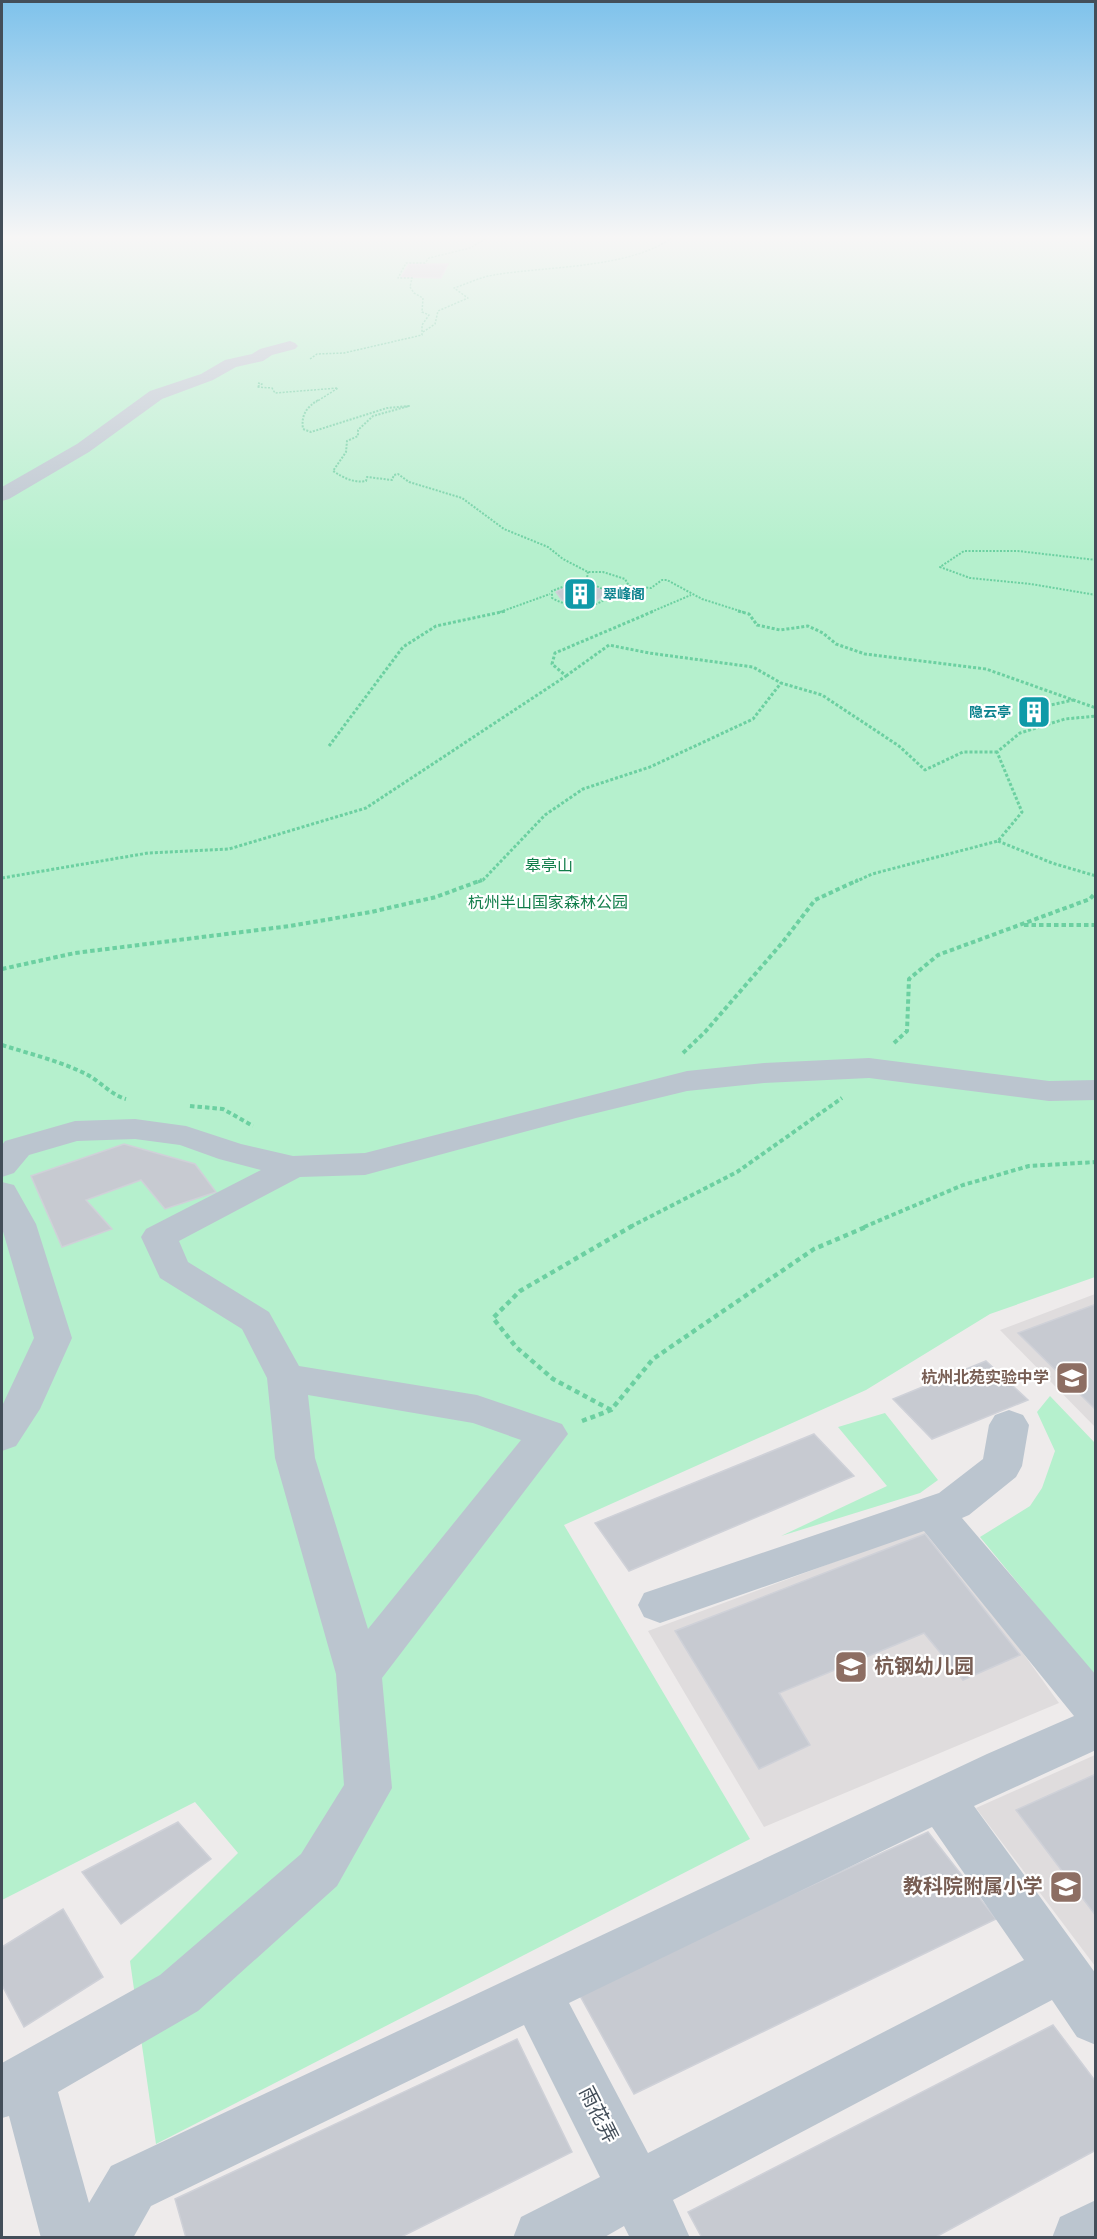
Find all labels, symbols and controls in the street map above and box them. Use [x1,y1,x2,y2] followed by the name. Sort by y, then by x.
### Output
[562,576,598,612] building icon: 翠峰阁
[603,586,645,603] place label: 翠峰阁
[1016,694,1052,730] building icon: 隐云亭
[969,704,1011,721] place label: 隐云亭
[525,857,573,876] park label: 皋亭山
[468,894,628,913] park label: 杭州半山国家森林公园
[1054,1360,1090,1396] school or university icon: 杭州北苑实验中学
[921,1368,1049,1388] place label: 杭州北苑实验中学
[833,1649,869,1685] school or university icon: 杭钢幼儿园
[874,1655,974,1679] place label: 杭钢幼儿园
[1048,1869,1084,1905] school or university icon: 教科院附属小学
[903,1875,1043,1899] place label: 教科院附属小学
[574,2083,622,2147] street label: 雨花弄

